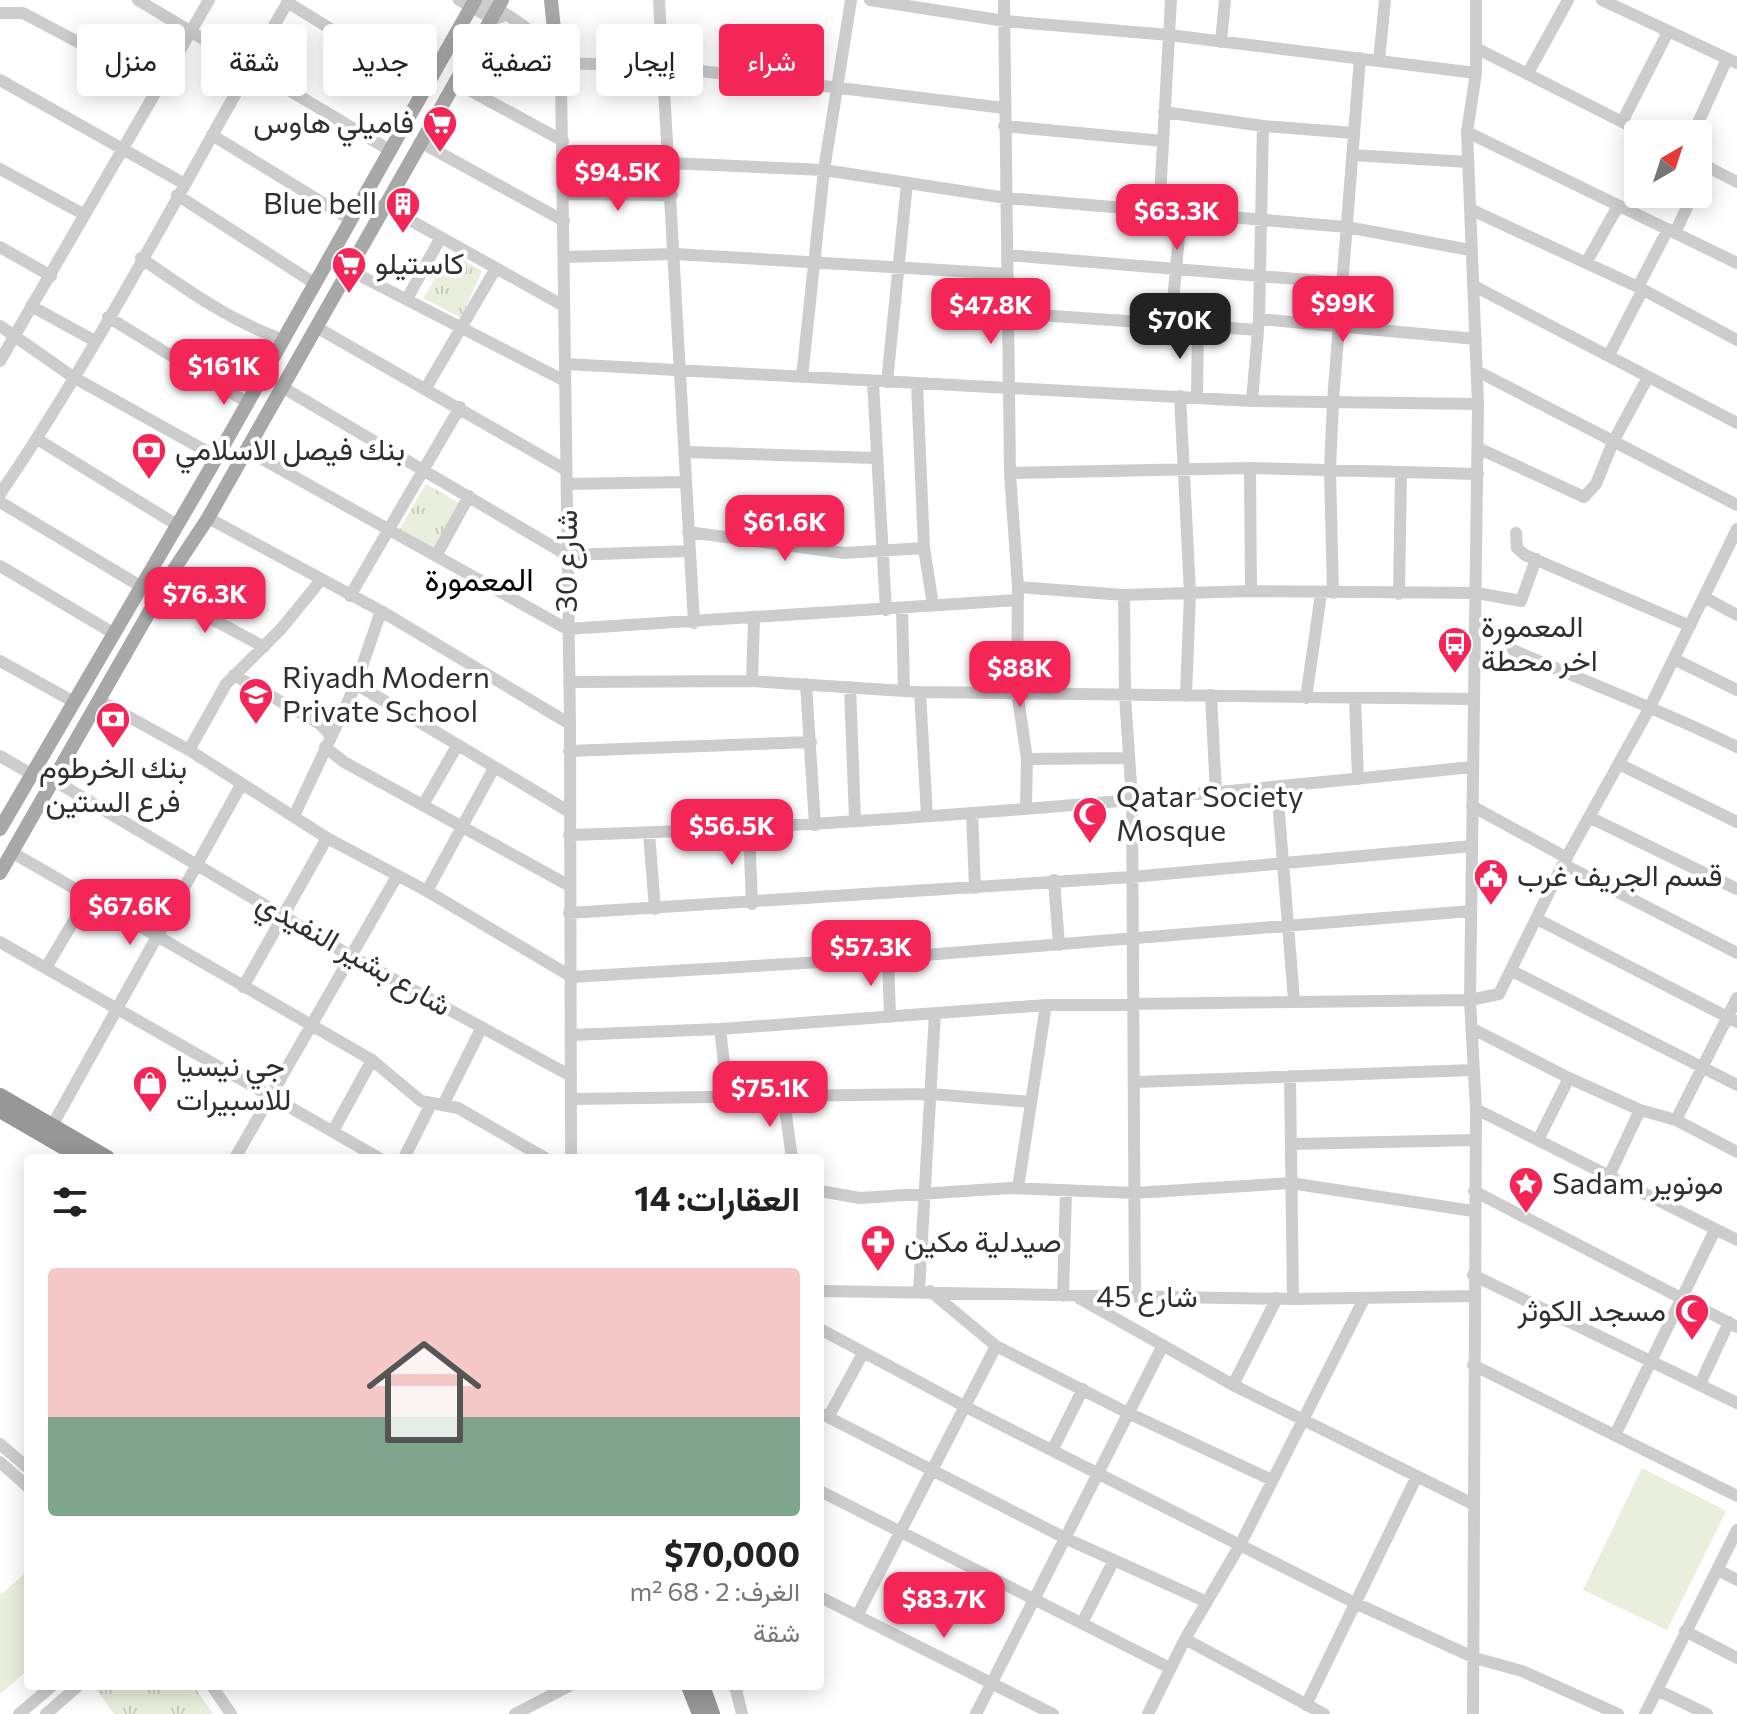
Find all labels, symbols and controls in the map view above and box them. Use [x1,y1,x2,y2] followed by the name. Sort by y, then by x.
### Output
[77,24,185,96] chip: منزل
[201,24,307,96] chip: شقة
[323,24,437,96] chip: جديد
[453,24,580,96] chip: تصفية
[596,24,703,96] chip: إيجار
[719,24,824,96] chip: شراء
[253,102,414,147] place label: فاميلي هاوس
[421,104,459,154] supermarket icon: فاميلي هاوس
[1624,120,1712,208] north arrow
[1624,120,1712,208] map controls
[553,145,683,213] pin: $94.5K
[574,155,662,186] text: $94.5K
[263,183,377,220] place label: Blue bell
[1112,184,1242,252] pin: $63.3K
[384,185,422,235] building icon: Blue bell
[1134,194,1220,225] text: $63.3K
[375,243,464,282] place label: كاستيلو
[330,245,368,295] supermarket icon: كاستيلو
[1296,276,1390,344] pin: $99K
[926,278,1056,346] pin: $47.8K
[1310,286,1376,317] text: $99K
[949,288,1033,319] text: $47.8K
[1133,293,1227,361] pin: $70K
[1148,303,1212,334] text: $70K
[168,339,280,407] pin: $161K
[188,349,260,380] text: $161K
[175,429,405,474] place label: بنك فيصل الاسلامي
[130,431,168,481] bank icon: بنك فيصل الاسلامي
[720,495,850,563] pin: $61.6K
[743,505,827,536] text: $61.6K
[546,510,587,612] street label: شارع 30
[424,558,534,600] district label: المعمورة
[140,567,270,635] pin: $76.3K
[163,577,247,608] text: $76.3K
[1481,606,1598,679] place label: المعمورة اخر محطة
[1436,625,1474,675] bus stop icon: المعمورة اخر محطة
[973,641,1067,709] pin: $88K
[987,651,1053,682] text: $88K
[282,657,490,728] place label: Riyadh Modern Private School
[237,676,275,726] school or university icon: Riyadh Modern Private School
[94,700,132,750] bank icon: بنك الخرطوم فرع الستين
[39,747,187,822] place label: بنك الخرطوم فرع الستين
[1116,776,1303,847] place label: Qatar Society Mosque
[1071,795,1109,845] mosque icon: Qatar Society Mosque
[667,799,797,867] pin: $56.5K
[689,809,775,840] text: $56.5K
[1517,855,1723,895] place label: قسم الجريف غرب
[1472,857,1510,907] public building icon: قسم الجريف غرب
[65,879,195,947] pin: $67.6K
[248,881,459,1029] street label: شارع بشير النفيدي
[88,889,172,920] text: $67.6K
[806,920,936,988] pin: $57.3K
[830,930,912,961] text: $57.3K
[176,1045,291,1118] place label: جي نيسيا للاسبيرات
[705,1061,835,1129] pin: $75.1K
[131,1064,169,1114] shop icon: جي نيسيا للاسبيرات
[731,1071,809,1102] text: $75.1K
[1552,1163,1723,1202] place label: Sadam مونوير
[1507,1165,1545,1215] place icon: Sadam مونوير
[634,1176,800,1218] text: العقارات: 14
[48,1180,92,1224] icon: filters
[904,1221,1062,1260] place label: صيدلية مكين
[859,1223,897,1273] pharmacy icon: صيدلية مكين
[1096,1276,1198,1317] street label: شارع 45
[1516,1290,1666,1329] place label: مسجد الكوثر
[1673,1292,1711,1342] mosque icon: مسجد الكوثر
[352,1320,496,1464] icon: home
[664,1532,800,1574] text: $70,000
[879,1572,1009,1640] pin: $83.7K
[629,1575,800,1606] text: الغرف: 2 · 68 m²
[902,1582,986,1613] text: $83.7K
[753,1616,800,1647] text: شقة

